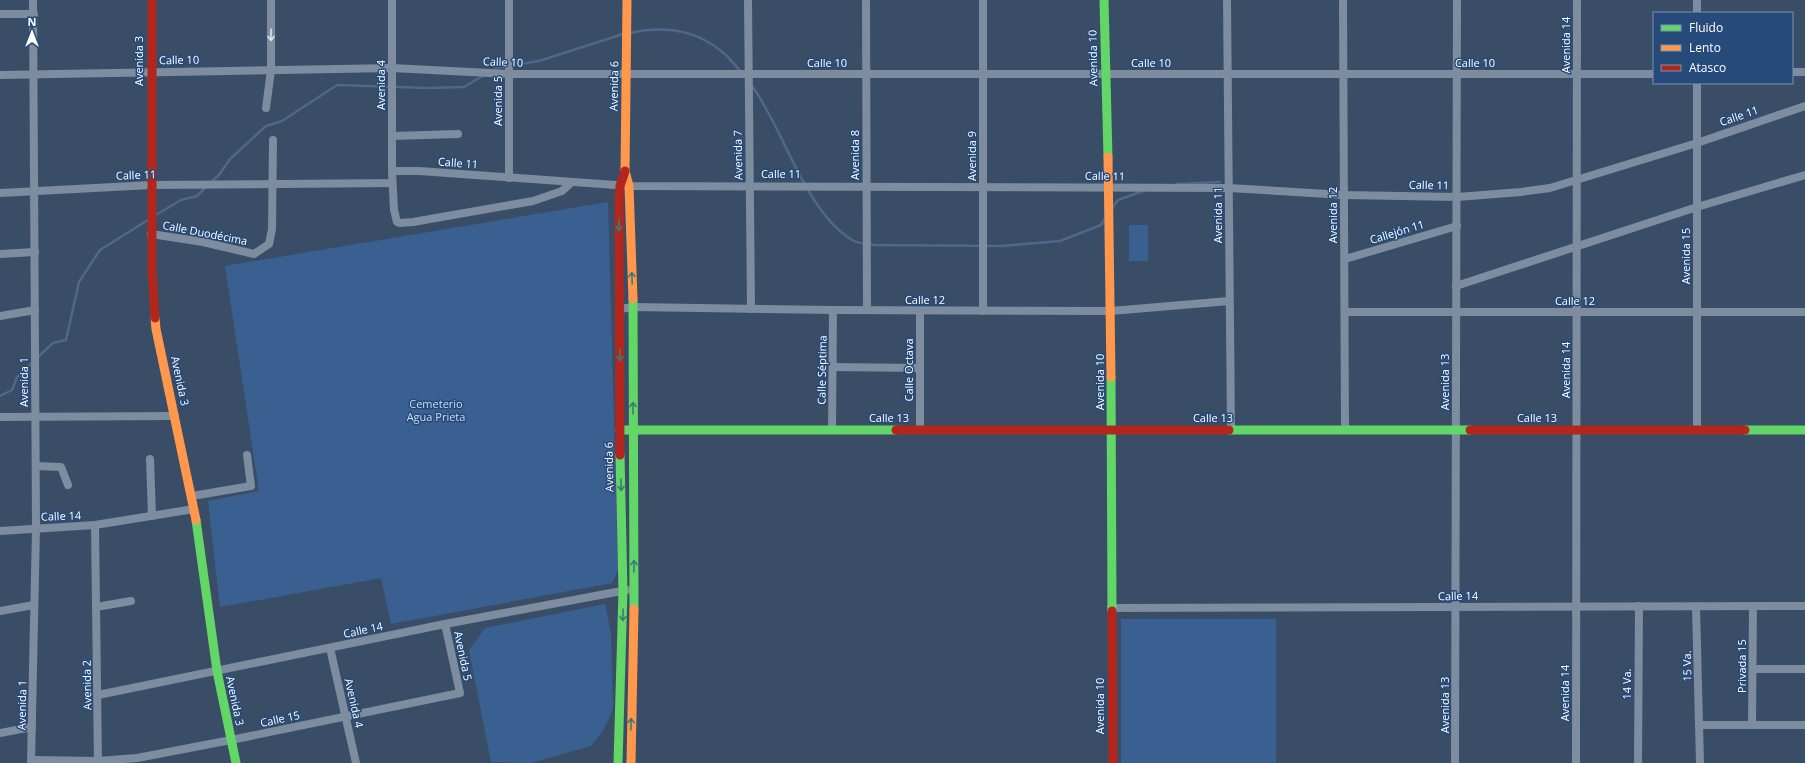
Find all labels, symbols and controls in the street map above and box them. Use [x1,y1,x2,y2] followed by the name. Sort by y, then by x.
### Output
[12,12,52,52] north arrow
[1653,12,1793,84] legend
[28,14,36,29] text: N
[1558,16,1573,73] street label: Avenida 14
[1689,19,1723,36] text: Fluido
[267,28,275,41] one-way arrow
[1085,30,1100,86] street label: Avenida 10
[131,36,146,86] street label: Avenida 3
[1689,39,1721,56] text: Lento
[159,52,199,67] street label: Calle 10
[483,53,523,70] street label: Calle 10
[807,55,847,70] street label: Calle 10
[1131,55,1171,70] street label: Calle 10
[1455,55,1495,70] street label: Calle 10
[373,59,388,110] street label: Avenida 4
[1689,59,1726,76] text: Atasco
[606,61,621,111] street label: Avenida 6
[490,76,505,126] street label: Avenida 5
[1717,102,1760,129] street label: Calle 11
[730,130,745,180] street label: Avenida 7
[847,130,862,180] street label: Avenida 8
[964,131,979,181] street label: Avenida 9
[437,154,479,171] street label: Calle 11
[116,166,156,183] street label: Calle 11
[761,166,801,181] street label: Calle 11
[1085,168,1125,183] street label: Calle 11
[1409,177,1449,192] street label: Calle 11
[1210,187,1225,243] street label: Avenida 11
[1325,187,1340,243] street label: Avenida 12
[1368,216,1426,247] street label: Callejón 11
[161,217,249,248] street label: Calle Duodécima
[615,218,623,231] one-way arrow
[1678,228,1693,284] street label: Avenida 15
[628,272,636,285] one-way arrow
[905,292,945,307] street label: Calle 12
[1555,293,1595,308] street label: Calle 12
[813,335,830,405] street label: Calle Séptima
[901,338,916,402] street label: Calle Octava
[1558,341,1573,398] street label: Avenida 14
[616,348,624,361] one-way arrow
[1092,354,1107,410] street label: Avenida 10
[1437,354,1452,410] street label: Avenida 13
[168,355,193,407] street label: Avenida 3
[16,357,31,407] street label: Avenida 1
[407,396,465,424] park label: Cemeterio Agua Prieta
[629,402,637,415] one-way arrow
[869,410,909,425] street label: Calle 13
[1193,410,1233,425] street label: Calle 13
[1517,410,1557,425] street label: Calle 13
[601,442,616,492] street label: Avenida 6
[617,478,625,491] one-way arrow
[41,507,82,524] street label: Calle 14
[631,560,638,573] one-way arrow
[1438,588,1479,603] street label: Calle 14
[619,608,627,621] one-way arrow
[342,618,385,641] street label: Calle 14
[451,630,476,682] street label: Avenida 5
[1734,639,1749,693] street label: Privada 15
[1679,650,1694,682] street label: 15 Va.
[79,660,94,710] street label: Avenida 2
[1557,664,1572,721] street label: Avenida 14
[1619,668,1634,700] street label: 14 Va.
[223,675,248,727] street label: Avenida 3
[342,677,368,730] street label: Avenida 4
[1437,677,1452,733] street label: Avenida 13
[1092,678,1107,734] street label: Avenida 10
[14,680,29,730] street label: Avenida 1
[259,707,301,730] street label: Calle 15
[628,718,635,731] one-way arrow

